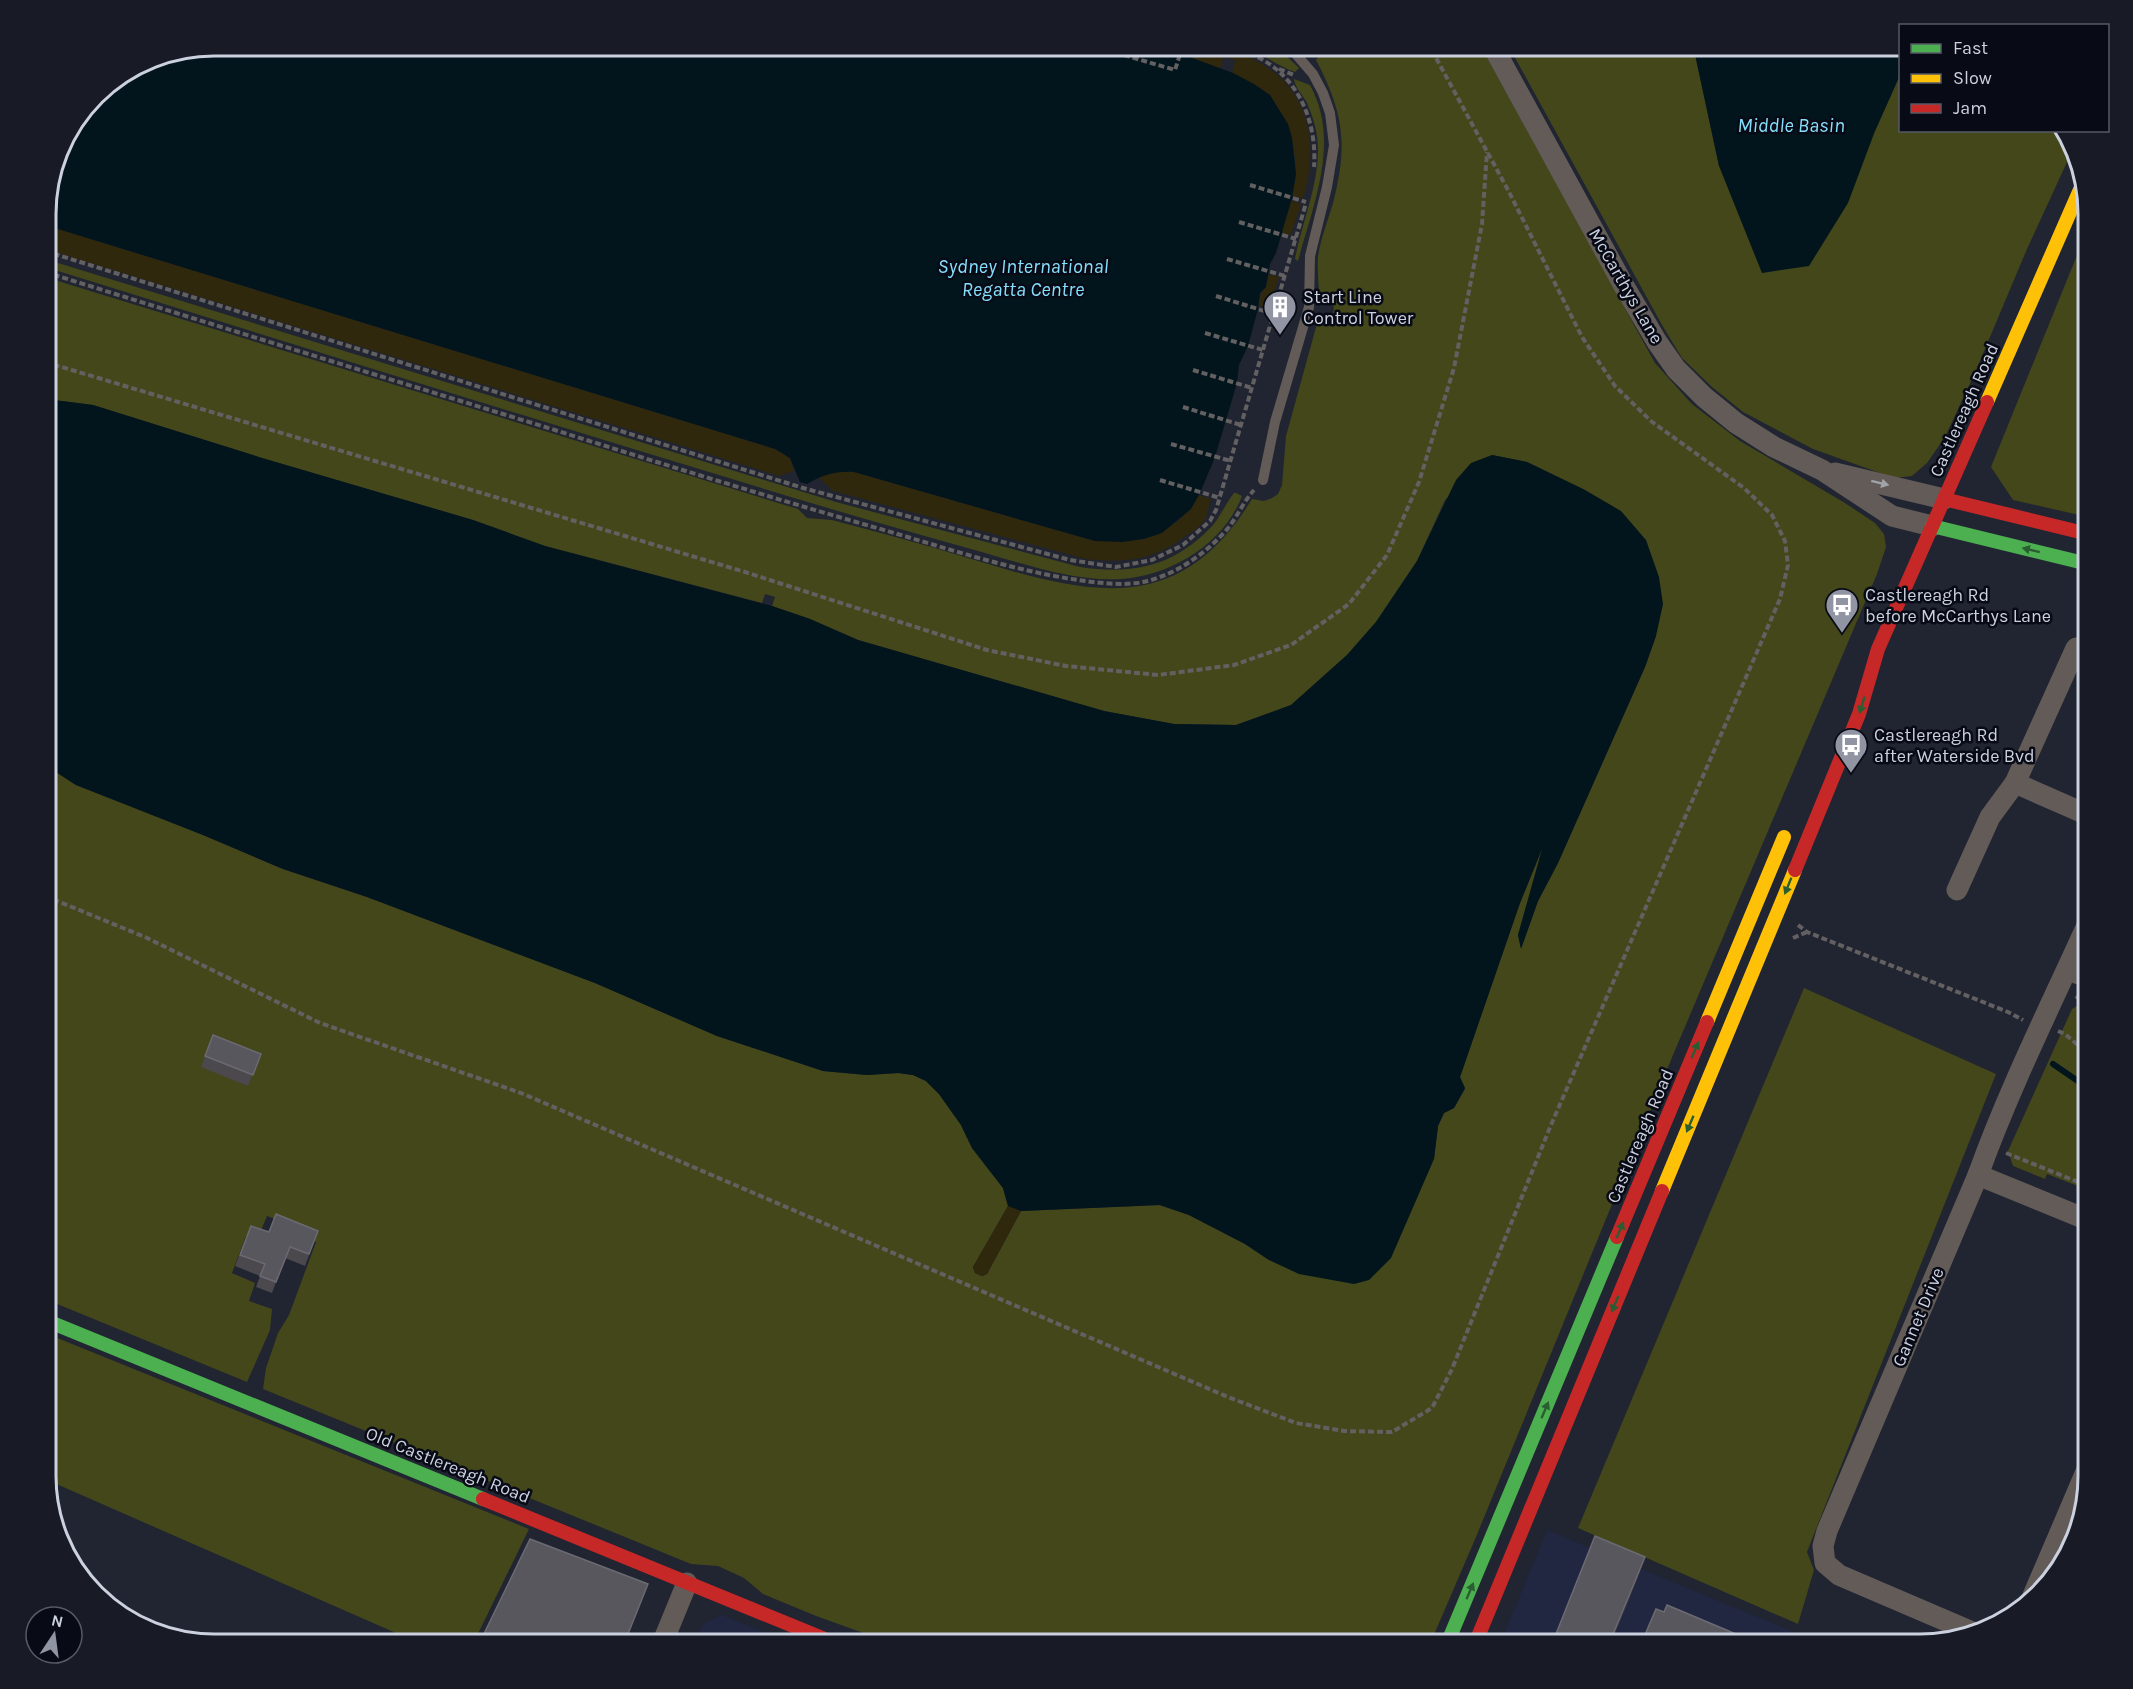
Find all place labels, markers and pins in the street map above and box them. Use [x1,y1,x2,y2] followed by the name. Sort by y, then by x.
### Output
[1303,286,1414,329] place label: Start Line Control Tower
[1262,289,1298,336] building icon: Start Line Control Tower
[1865,584,2051,627] place label: Castlereagh Rd before McCarthys Lane
[1824,587,1860,634] bus stop icon: Castlereagh Rd before McCarthys Lane
[1874,724,2035,767] place label: Castlereagh Rd after Waterside Bvd
[1833,727,1869,774] bus stop icon: Castlereagh Rd after Waterside Bvd

